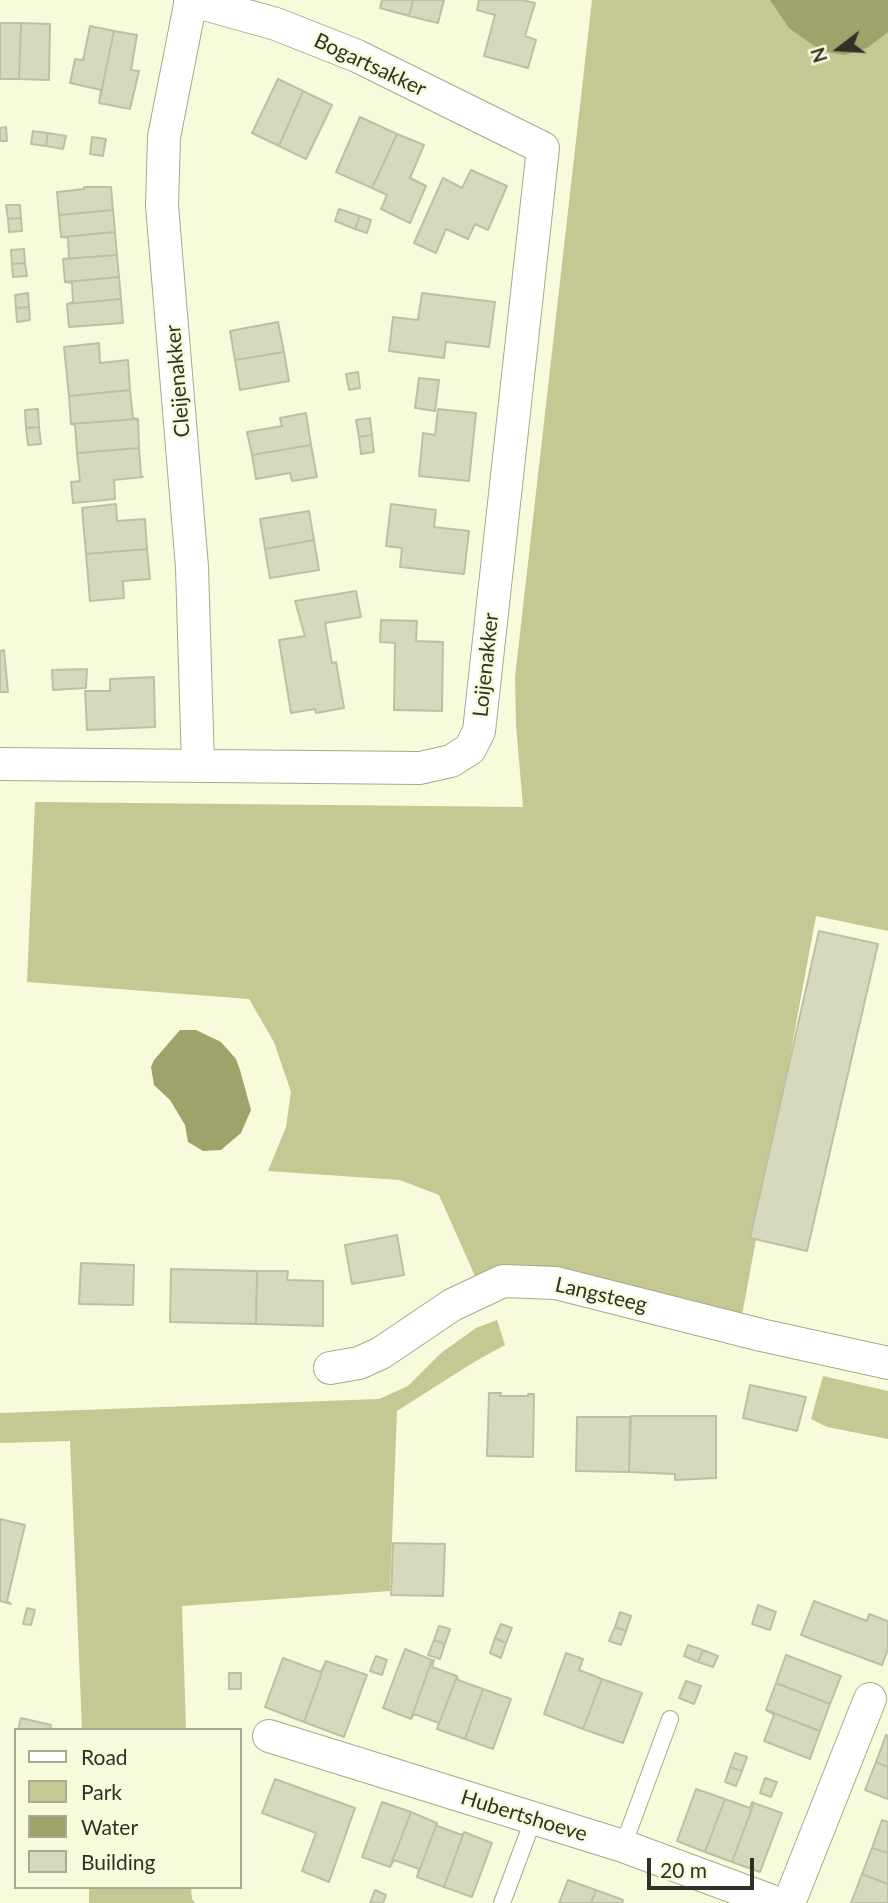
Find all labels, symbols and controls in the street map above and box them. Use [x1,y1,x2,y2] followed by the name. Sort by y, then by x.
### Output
[804,14,874,84] north arrow
[310,28,430,102] street label: Bogartsakker
[805,45,832,66] text: N
[161,324,195,438] street label: Cleijenakker
[468,612,504,718] street label: Loijenakker
[553,1272,649,1318] street label: Langsteeg
[14,1728,242,1889] legend
[81,1744,128,1769] text: Road
[81,1779,122,1804] text: Park
[458,1785,590,1847] street label: Hubertshoeve
[81,1814,138,1839] text: Water
[650,1843,757,1887] scale bar
[81,1849,156,1874] text: Building
[660,1857,707,1882] text: 20 m

